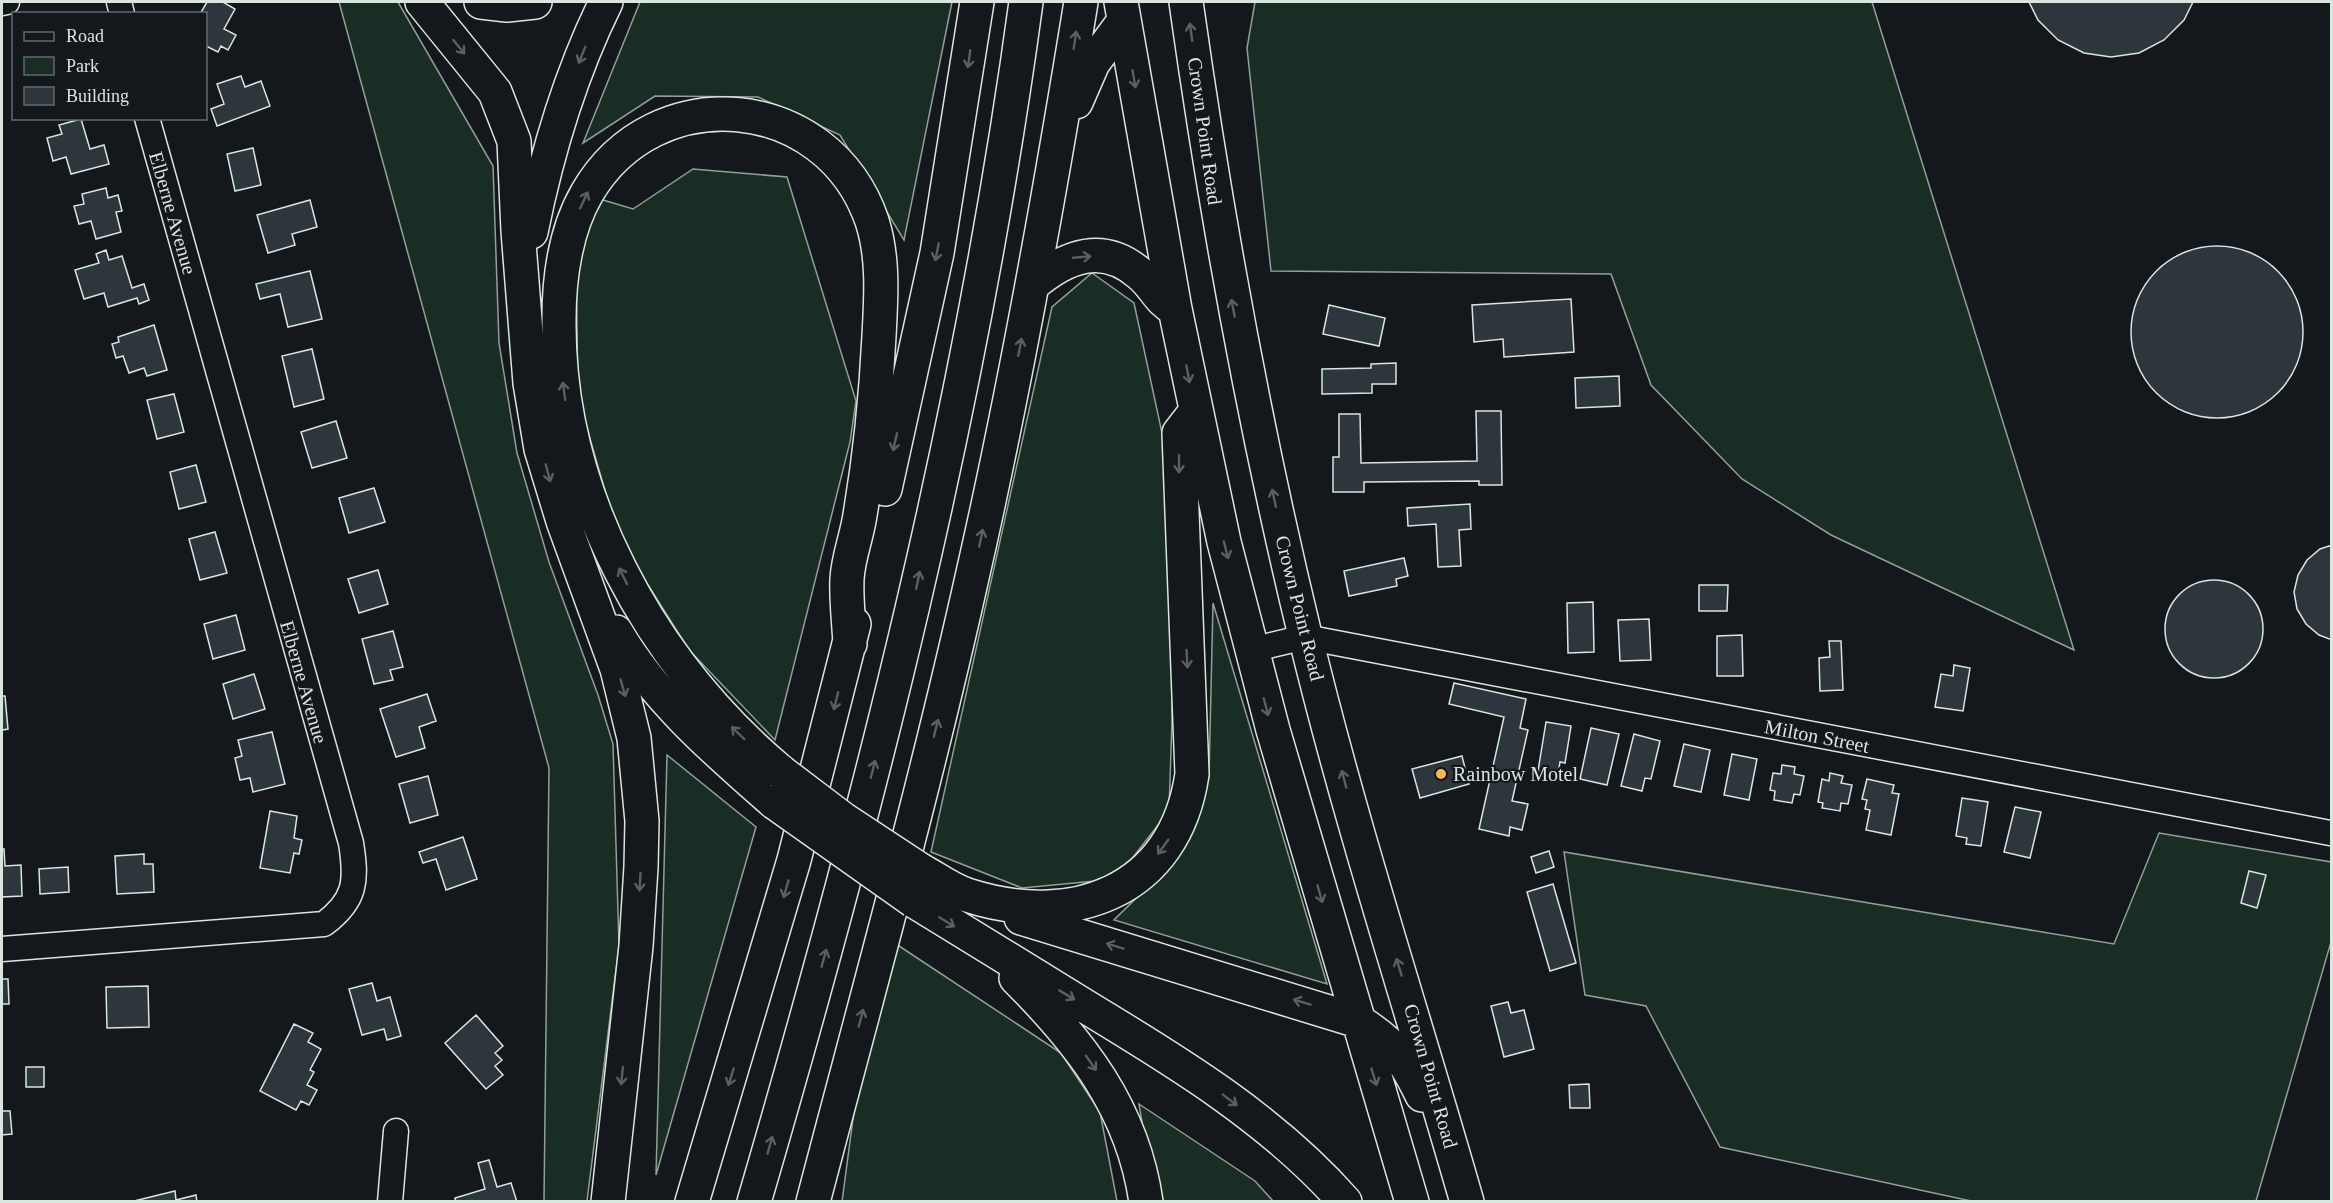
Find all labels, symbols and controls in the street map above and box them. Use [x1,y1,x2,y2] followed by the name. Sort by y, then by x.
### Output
[12,12,207,120] legend
[1185,22,1196,42] one-way arrow
[66,26,104,46] text: Road
[1070,31,1081,50] one-way arrow
[452,39,465,55] one-way arrow
[576,45,587,64] one-way arrow
[963,49,974,69] one-way arrow
[66,56,99,76] text: Park
[1184,56,1226,206] street label: Crown Point Road
[1129,69,1140,88] one-way arrow
[66,86,129,106] text: Building
[145,149,201,277] street label: Elberne Avenue
[579,192,590,210] one-way arrow
[931,242,942,261] one-way arrow
[1072,251,1091,262] one-way arrow
[1227,298,1238,318] one-way arrow
[1015,338,1026,357] one-way arrow
[1183,364,1194,383] one-way arrow
[559,382,570,401] one-way arrow
[889,432,900,451] one-way arrow
[1173,454,1185,474] one-way arrow
[543,463,554,482] one-way arrow
[1267,489,1279,508] one-way arrow
[976,529,987,548] one-way arrow
[1271,533,1329,683] street label: Crown Point Road
[1221,540,1233,559] one-way arrow
[617,568,628,586] one-way arrow
[913,570,925,589] one-way arrow
[276,618,332,746] street label: Elberne Avenue
[1182,648,1193,668] one-way arrow
[618,678,629,697] one-way arrow
[829,691,841,710] one-way arrow
[1261,697,1273,716] one-way arrow
[1763,715,1872,757] street label: Milton Street
[931,719,943,738] one-way arrow
[730,726,745,740] one-way arrow
[868,760,880,779] one-way arrow
[1453,763,1578,785] place label: Rainbow Motel
[1434,767,1448,781] marker: Rainbow Motel
[1338,770,1349,789] one-way arrow
[1157,839,1169,855] one-way arrow
[635,871,646,891] one-way arrow
[780,880,791,899] one-way arrow
[1315,884,1326,903] one-way arrow
[938,916,955,928] one-way arrow
[1106,940,1125,951] one-way arrow
[819,949,830,968] one-way arrow
[1393,958,1404,977] one-way arrow
[1058,989,1075,1001] one-way arrow
[1293,996,1312,1007] one-way arrow
[1400,1001,1462,1151] street label: Crown Point Road
[856,1009,868,1028] one-way arrow
[1085,1054,1097,1070] one-way arrow
[616,1065,627,1085] one-way arrow
[725,1067,736,1086] one-way arrow
[1369,1067,1380,1086] one-way arrow
[1222,1094,1238,1107] one-way arrow
[765,1136,776,1155] one-way arrow

